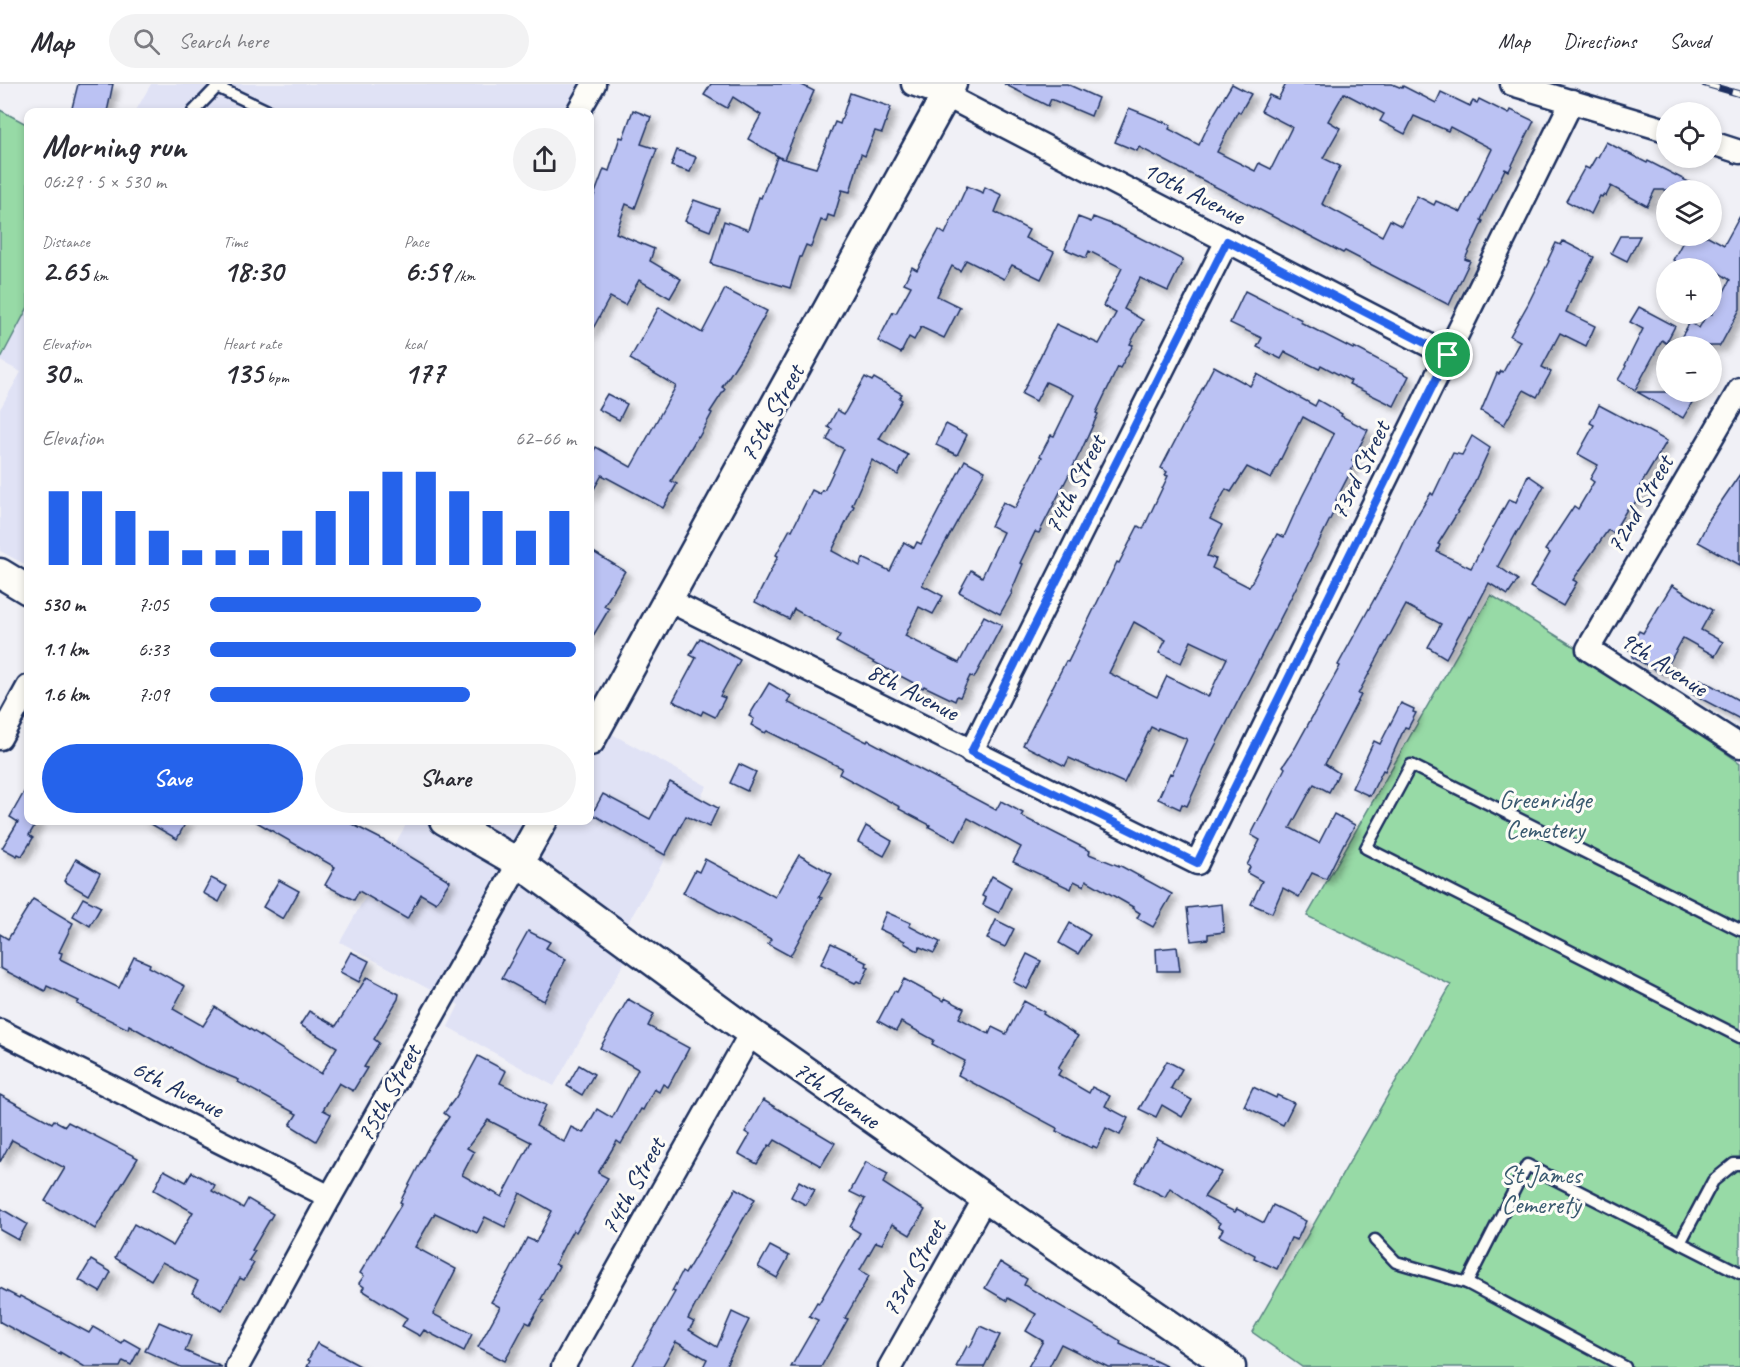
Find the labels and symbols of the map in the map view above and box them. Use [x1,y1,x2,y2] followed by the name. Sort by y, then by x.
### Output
[1137,153,1252,233] street label: 10th Avenue
[1422,329,1473,380] pin
[731,357,813,468] street label: 75th Street
[1322,413,1398,525] street label: 73rd Street
[1036,427,1114,539] street label: 74th Street
[1598,447,1682,559] street label: 72nd Street
[1614,623,1715,705] street label: 9th Avenue
[861,654,965,729] street label: 8th Avenue
[1499,783,1594,846] park label: Greenridge Cemetery
[348,1037,430,1148] street label: 75th Street
[126,1051,230,1126] street label: 6th Avenue
[787,1053,888,1137] street label: 7th Avenue
[592,1130,674,1241] street label: 74th Street
[1501,1158,1583,1221] park label: St James Cemerety
[873,1212,955,1322] street label: 73rd Street

